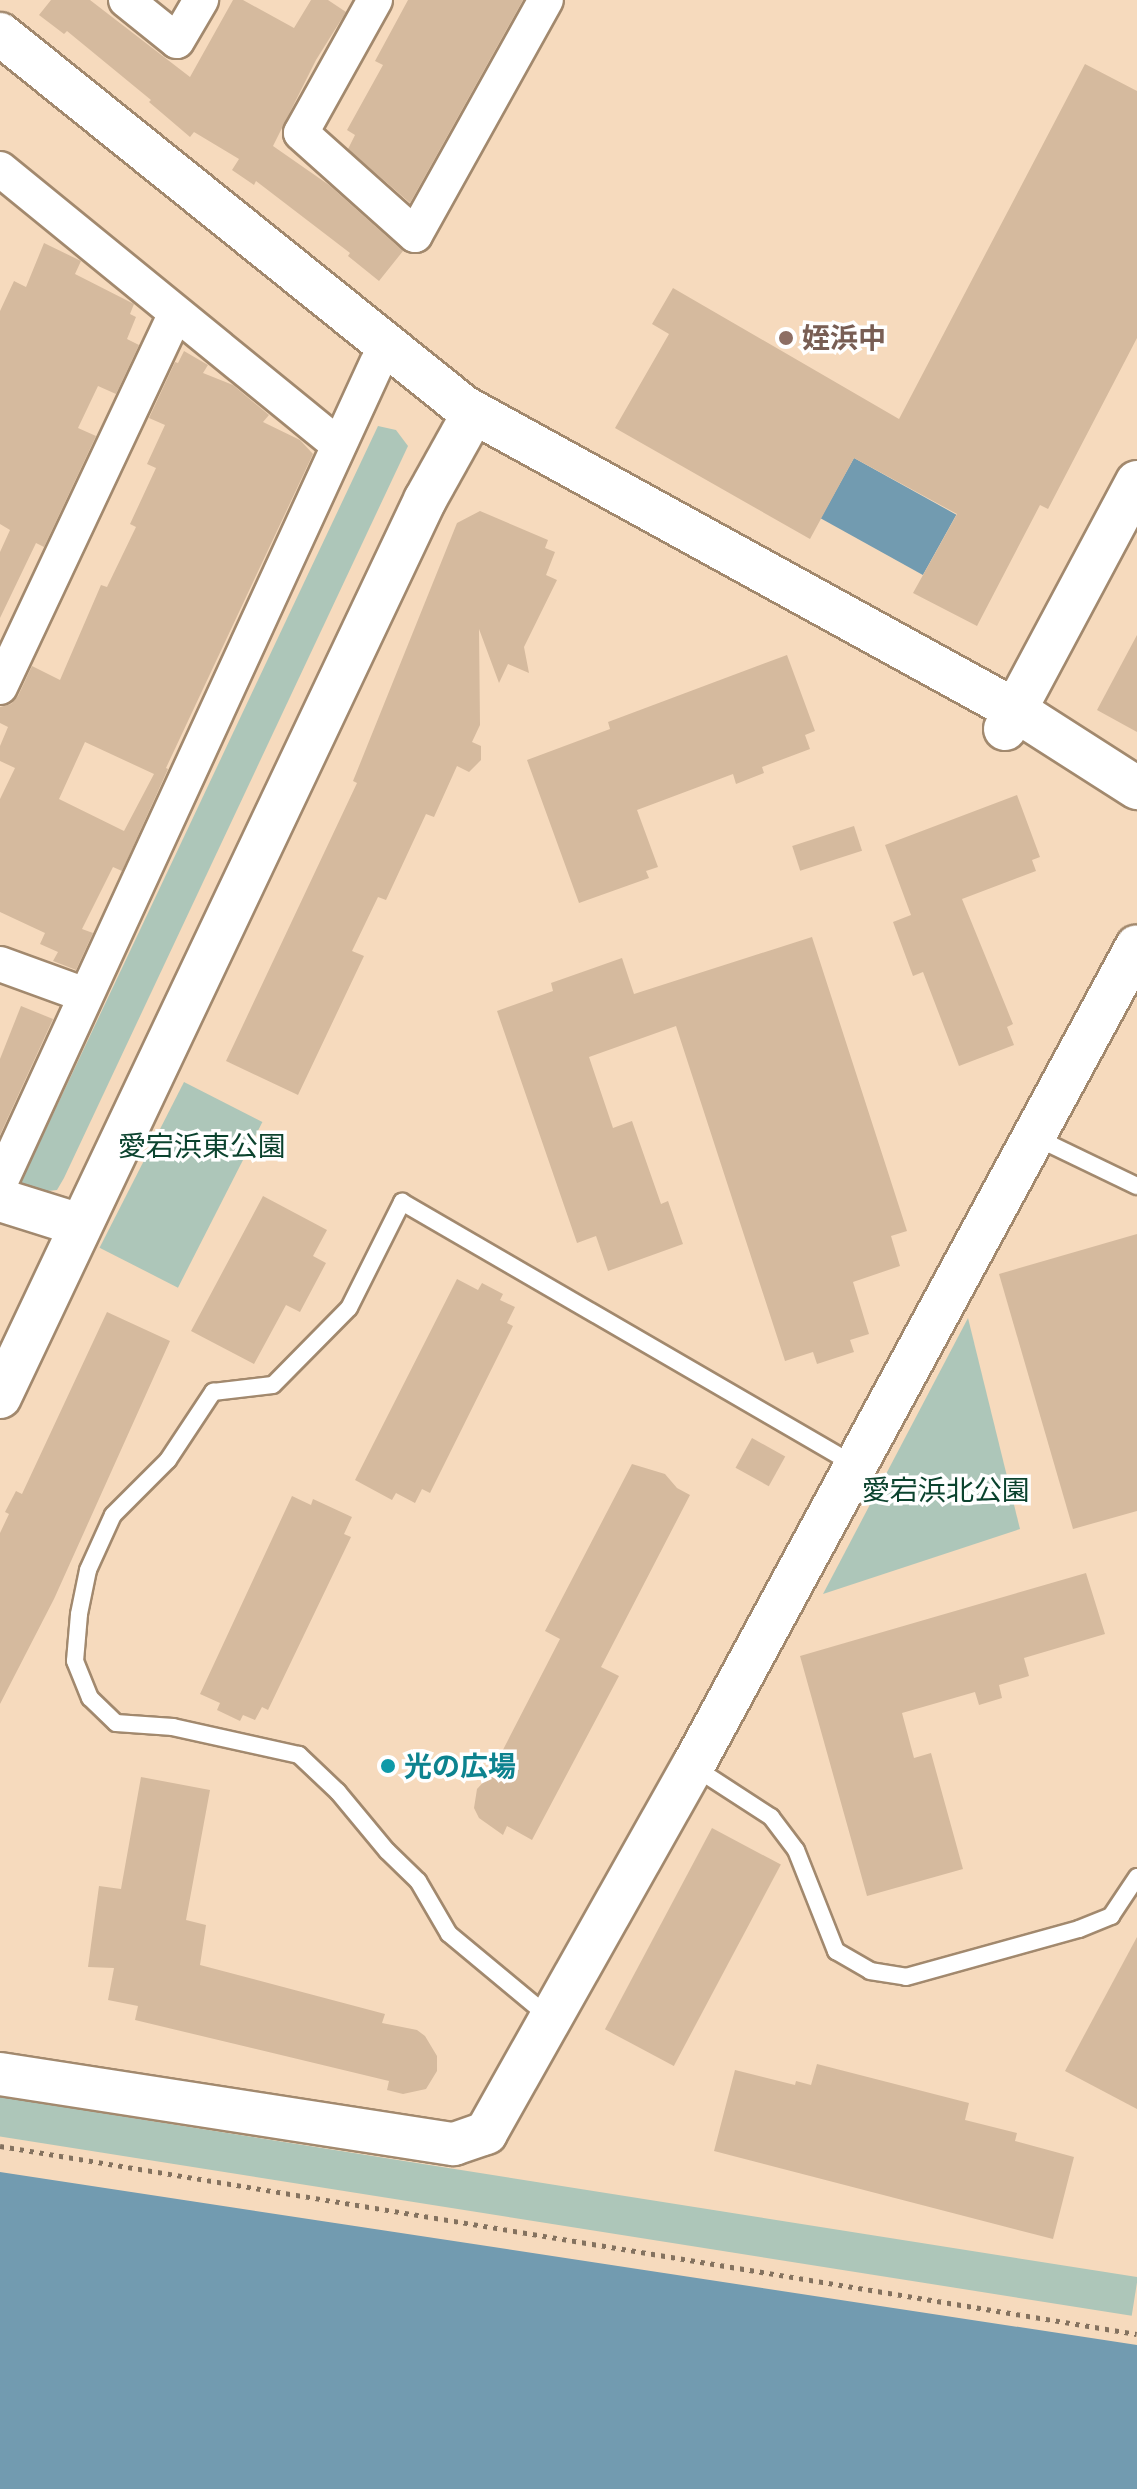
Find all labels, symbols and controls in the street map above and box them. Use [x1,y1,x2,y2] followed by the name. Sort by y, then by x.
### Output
[802,321,886,355] place label: 姪浜中
[777,329,795,347] marker: 姪浜中
[118,1129,286,1163] park label: 愛宕浜東公園
[862,1473,1030,1507] park label: 愛宕浜北公園
[404,1749,516,1783] place label: 光の広場
[379,1757,397,1775] marker: 光の広場

